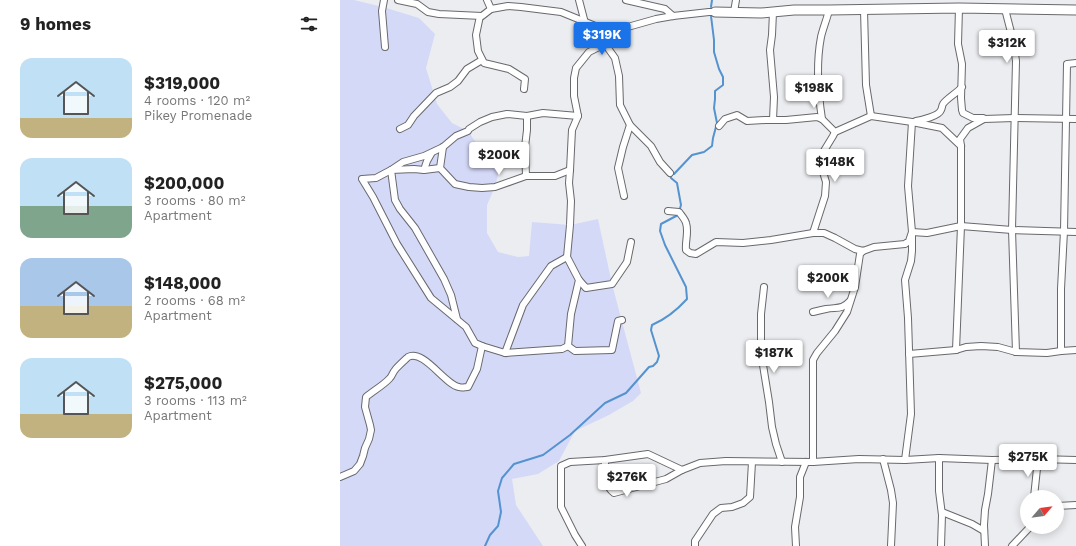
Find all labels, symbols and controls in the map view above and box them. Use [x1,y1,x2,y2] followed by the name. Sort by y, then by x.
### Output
[298,13,320,35] icon: filters
[20,14,91,34] text: 9 homes
[574,22,630,56] pin: $319K
[583,27,621,42] text: $319K
[979,30,1035,64] pin: $312K
[988,35,1026,50] text: $312K
[144,73,220,93] text: $319,000
[52,74,100,122] icon: home
[786,75,842,109] pin: $198K
[794,80,834,95] text: $198K
[144,93,250,108] text: 4 rooms · 120 m²
[144,108,252,123] text: Pikey Promenade
[471,142,527,176] pin: $200K
[478,147,520,162] text: $200K
[807,149,863,183] pin: $148K
[815,154,855,169] text: $148K
[144,173,224,193] text: $200,000
[52,174,100,222] icon: home
[144,193,245,208] text: 3 rooms · 80 m²
[144,208,212,223] text: Apartment
[800,265,856,299] pin: $200K
[807,270,849,285] text: $200K
[144,273,221,293] text: $148,000
[52,274,100,322] icon: home
[144,293,245,308] text: 2 rooms · 68 m²
[144,308,212,323] text: Apartment
[746,340,802,374] pin: $187K
[755,345,793,360] text: $187K
[144,373,222,393] text: $275,000
[52,374,100,422] icon: home
[144,393,247,408] text: 3 rooms · 113 m²
[144,408,212,423] text: Apartment
[1000,444,1056,478] pin: $275K
[1008,449,1048,464] text: $275K
[599,464,655,498] pin: $276K
[607,469,647,484] text: $276K
[1020,490,1064,534] north arrow
[1020,490,1064,534] map controls

